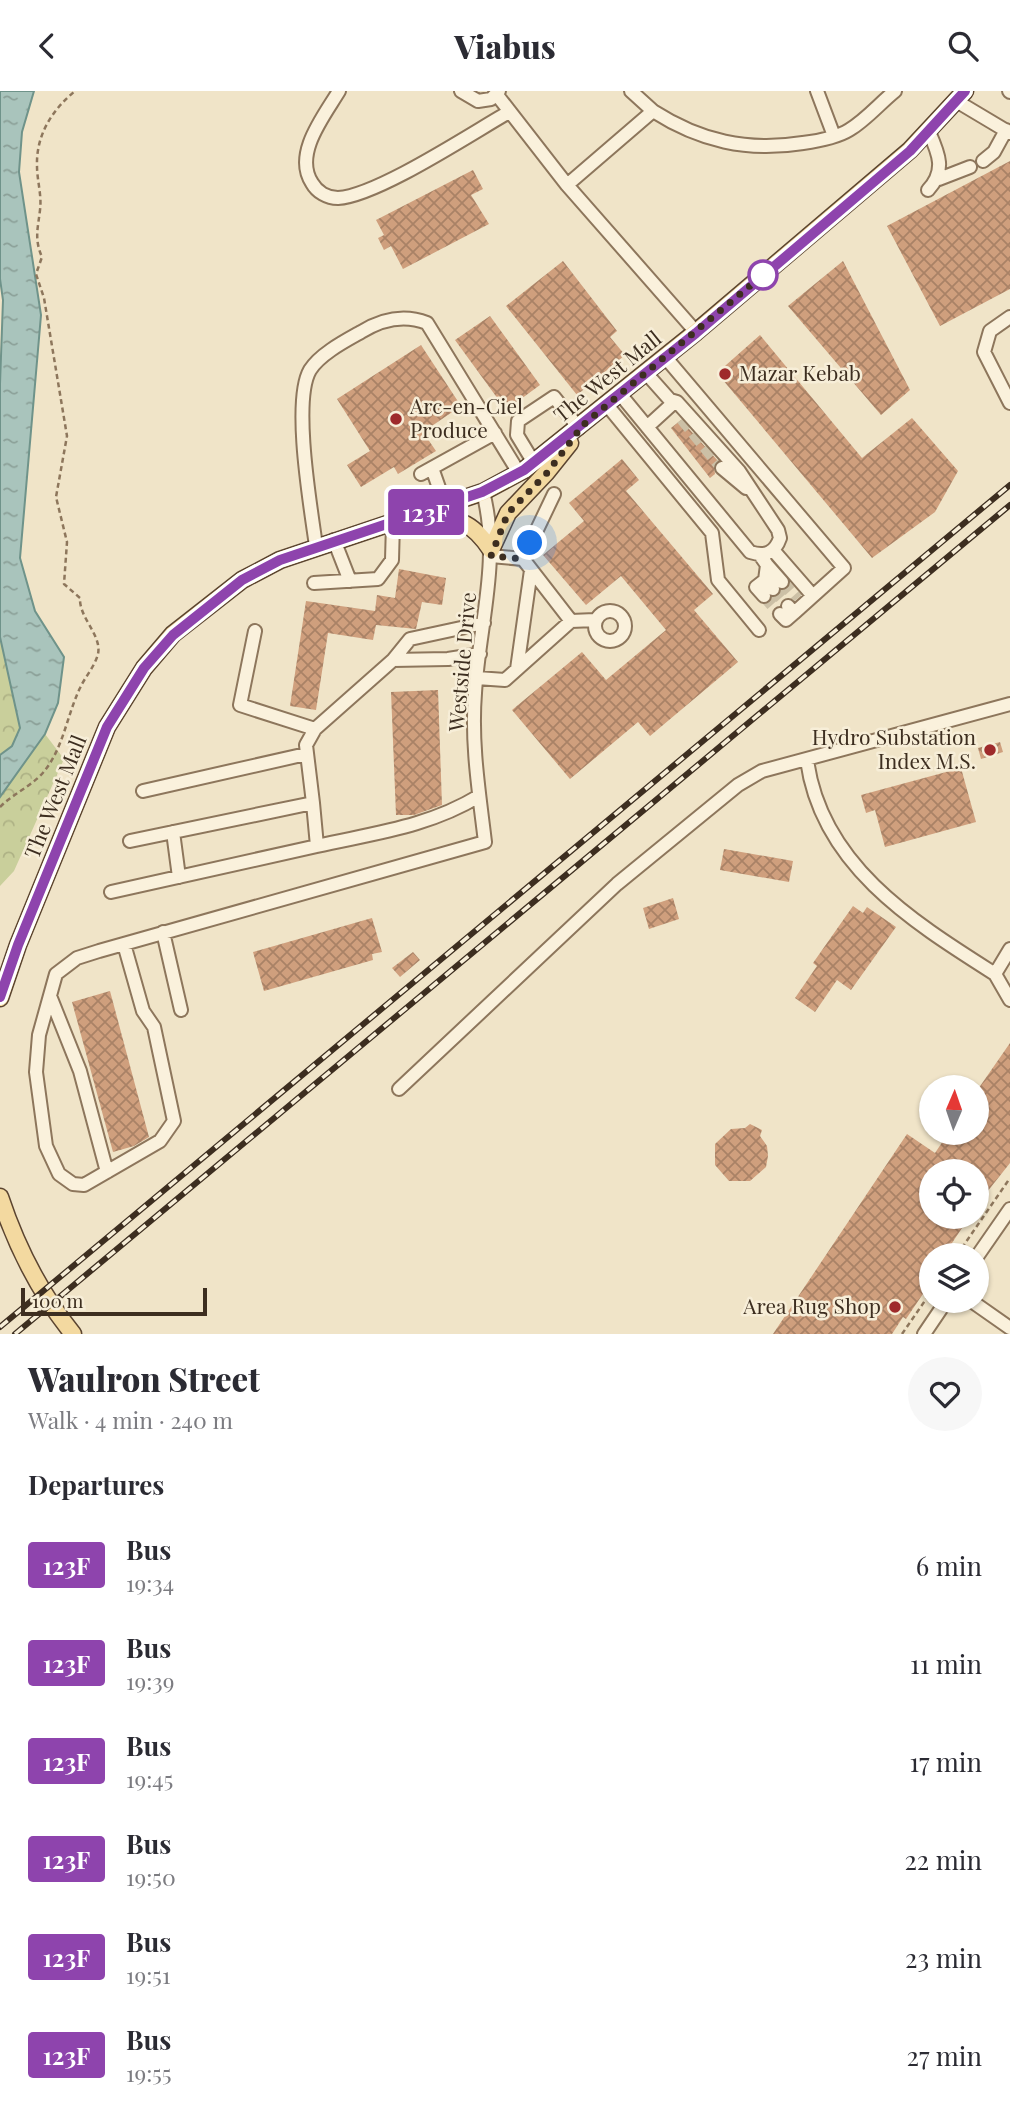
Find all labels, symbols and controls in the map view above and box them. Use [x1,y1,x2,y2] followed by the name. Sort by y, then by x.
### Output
[454,24,556,67] text: Viabus
[28,27,66,65] icon: back
[944,27,982,65] icon: search
[748,260,778,290] unlabelled marker
[547,323,666,428] street label: The West Mall
[739,358,861,386] place label: Mazar Kebab
[717,366,733,382] marker: Mazar Kebab
[409,391,523,443] place label: Arc-en-Ciel Produce
[388,411,404,427] marker: Arc-en-Ciel Produce
[377,489,475,535] line badge: 123F
[402,496,450,528] text: 123F
[512,525,547,560] your location
[441,591,481,734] street label: Westside Drive
[812,722,976,774] place label: Hydro Substation Index M.S.
[17,730,92,862] street label: The West Mall
[982,742,998,758] marker: Hydro Substation Index M.S.
[919,1075,989,1145] north arrow
[919,1075,989,1313] map controls
[919,1159,989,1229] button: locate
[919,1243,989,1313] button: layers
[21,1285,206,1317] scale bar
[32,1287,83,1313] text: 100 m
[742,1291,881,1319] place label: Area Rug Shop
[887,1299,903,1315] marker: Area Rug Shop
[28,1356,260,1400] text: Waulron Street
[908,1357,982,1431] button: heart
[28,1404,233,1435] text: Walk · 4 min · 240 m
[28,1467,164,1502] text: Departures
[126,1532,171,1567] text: Bus
[916,1548,982,1583] text: 6 min
[43,1549,90,1581] text: 123F
[126,1567,174,1598] text: 19:34
[126,1630,171,1665] text: Bus
[910,1646,982,1681] text: 11 min
[43,1647,90,1679] text: 123F
[126,1665,174,1696] text: 19:39
[126,1728,171,1763] text: Bus
[909,1744,982,1779] text: 17 min
[43,1745,90,1777] text: 123F
[126,1763,173,1794] text: 19:45
[126,1826,171,1861] text: Bus
[904,1842,982,1877] text: 22 min
[43,1843,90,1875] text: 123F
[126,1861,176,1892] text: 19:50
[126,1924,171,1959] text: Bus
[905,1940,982,1975] text: 23 min
[43,1941,90,1973] text: 123F
[126,1959,170,1990] text: 19:51
[126,2022,171,2057] text: Bus
[907,2038,982,2073] text: 27 min
[43,2039,90,2071] text: 123F
[126,2057,171,2088] text: 19:55

